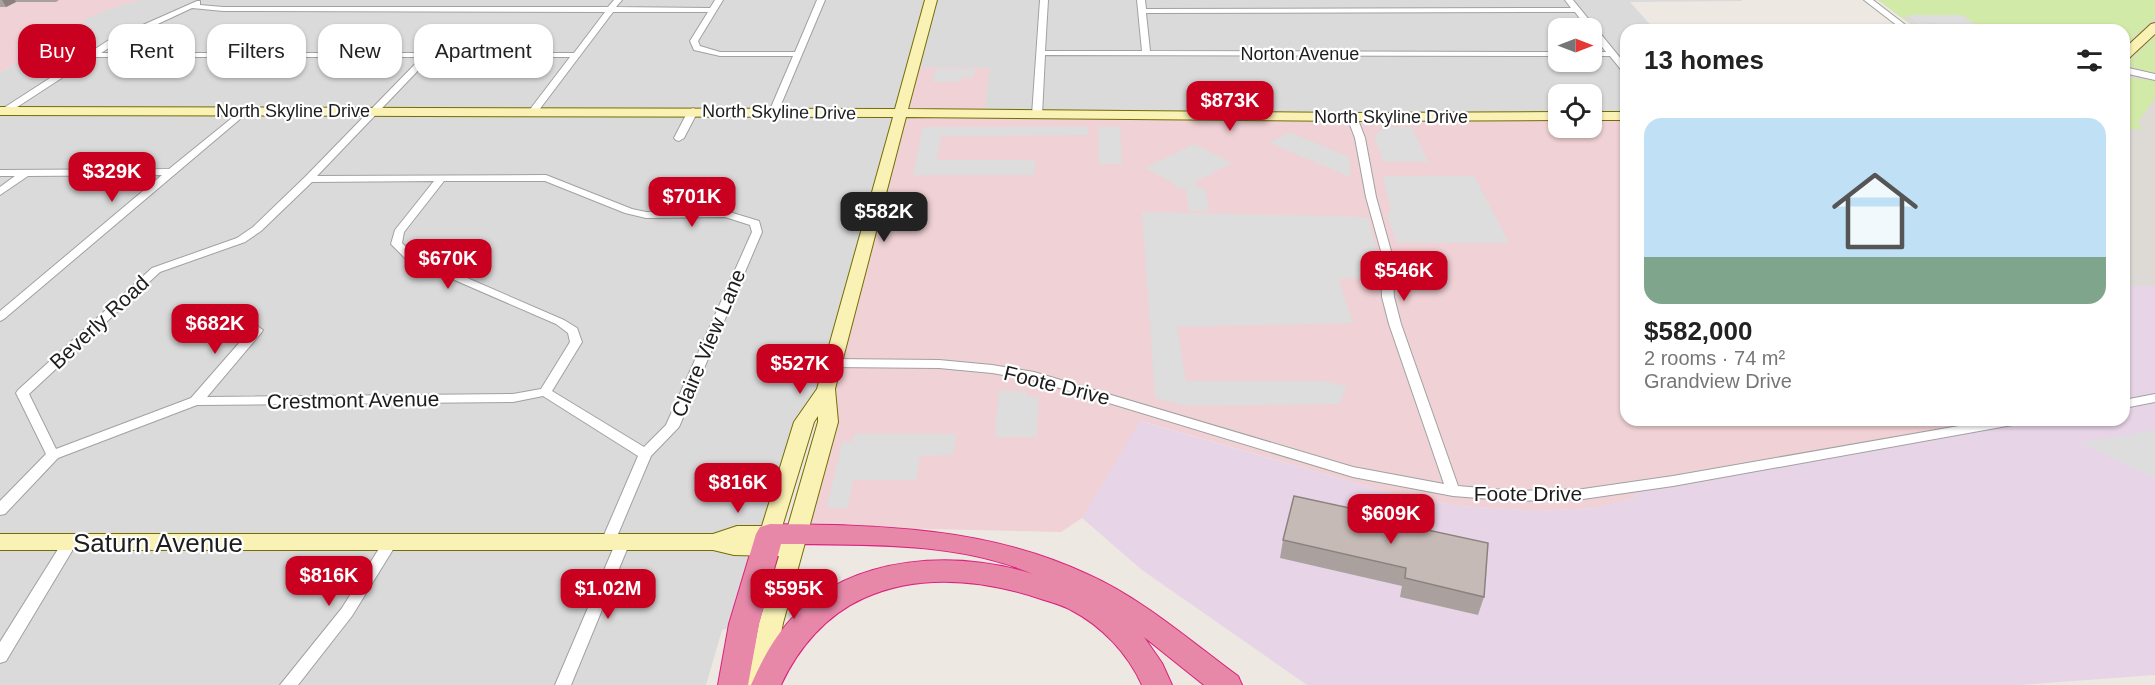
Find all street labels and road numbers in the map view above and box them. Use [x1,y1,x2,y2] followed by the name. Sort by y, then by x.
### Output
[1241,44,1359,64] street label: Norton Avenue
[216,101,370,121] street label: North Skyline Drive
[702,101,856,123] street label: North Skyline Drive
[1314,107,1468,127] street label: North Skyline Drive
[666,266,750,420] street label: Claire View Lane
[45,271,153,373] street label: Beverly Road
[1002,361,1112,409] street label: Foote Drive
[267,387,439,413] street label: Crestmont Avenue
[1474,482,1582,505] street label: Foote Drive
[73,528,243,558] street label: Saturn Avenue

